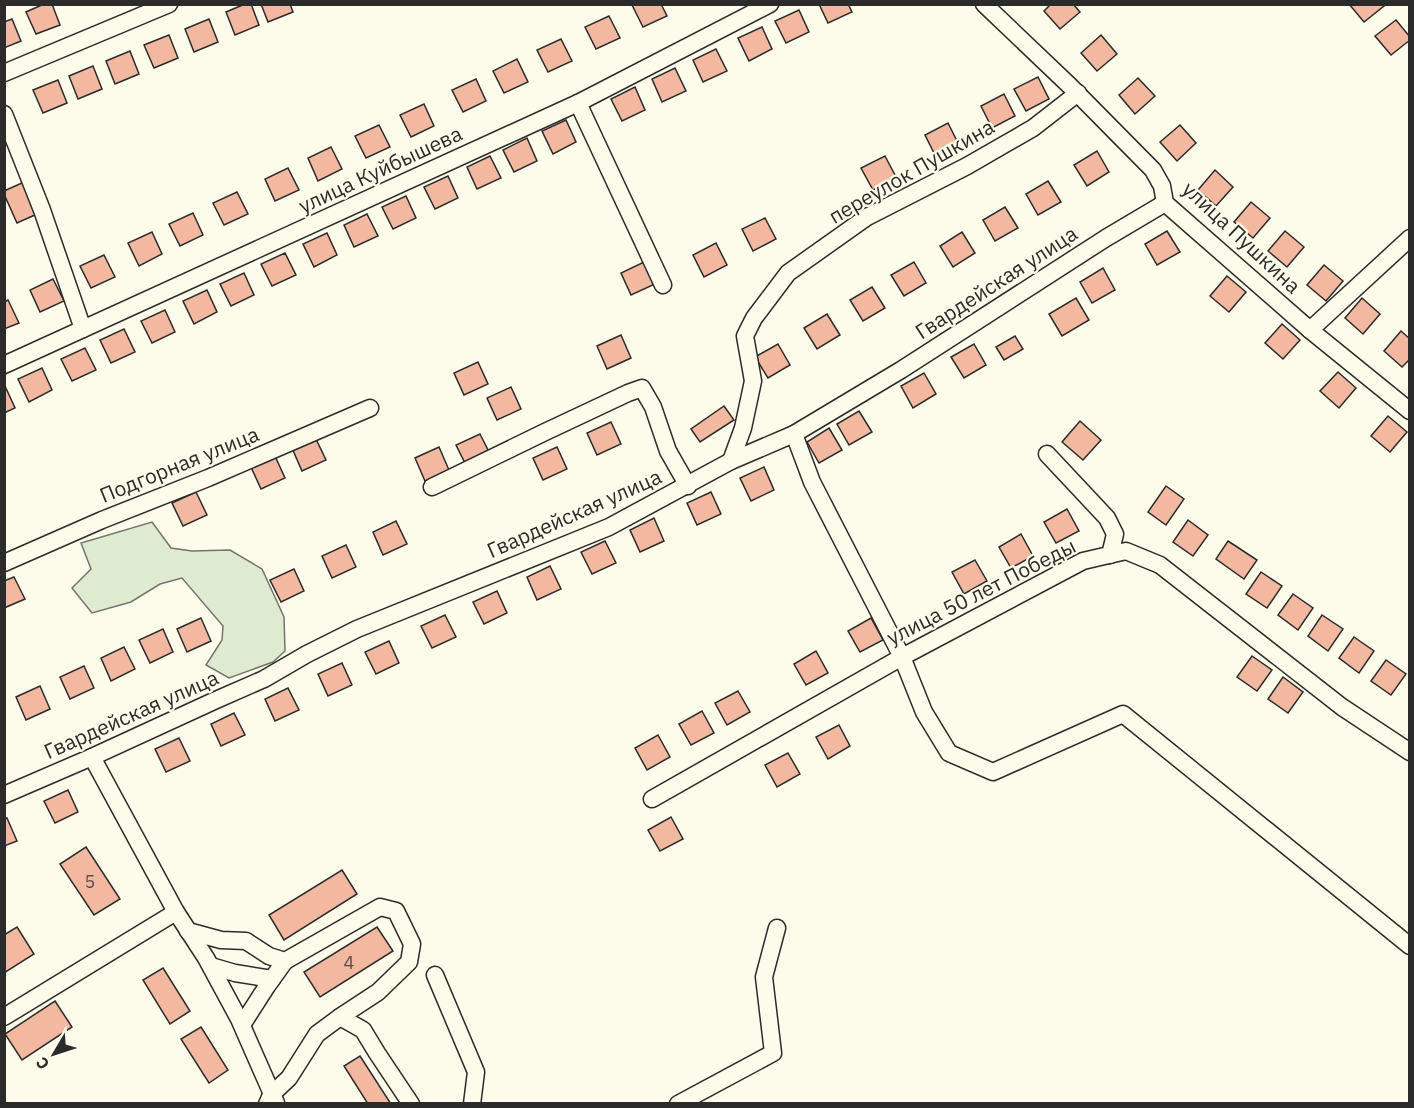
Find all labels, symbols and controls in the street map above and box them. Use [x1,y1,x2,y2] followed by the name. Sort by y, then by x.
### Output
[823,112,999,230] street label: переулок Пушкина
[294,119,466,219] street label: улица Куйбышева
[1177,175,1307,299] street label: улица Пушкина
[910,219,1082,345] street label: Гвардейская улица
[95,419,263,509] street label: Подгорная улица
[482,462,666,564] street label: Гвардейская улица
[882,531,1080,651] street label: улица 50 лет Победы
[39,663,223,765] street label: Гвардейская улица
[85,870,95,893] house number: 5
[344,951,355,974] house number: 4
[24,1024,84,1084] north arrow
[31,1053,53,1074] text: С

